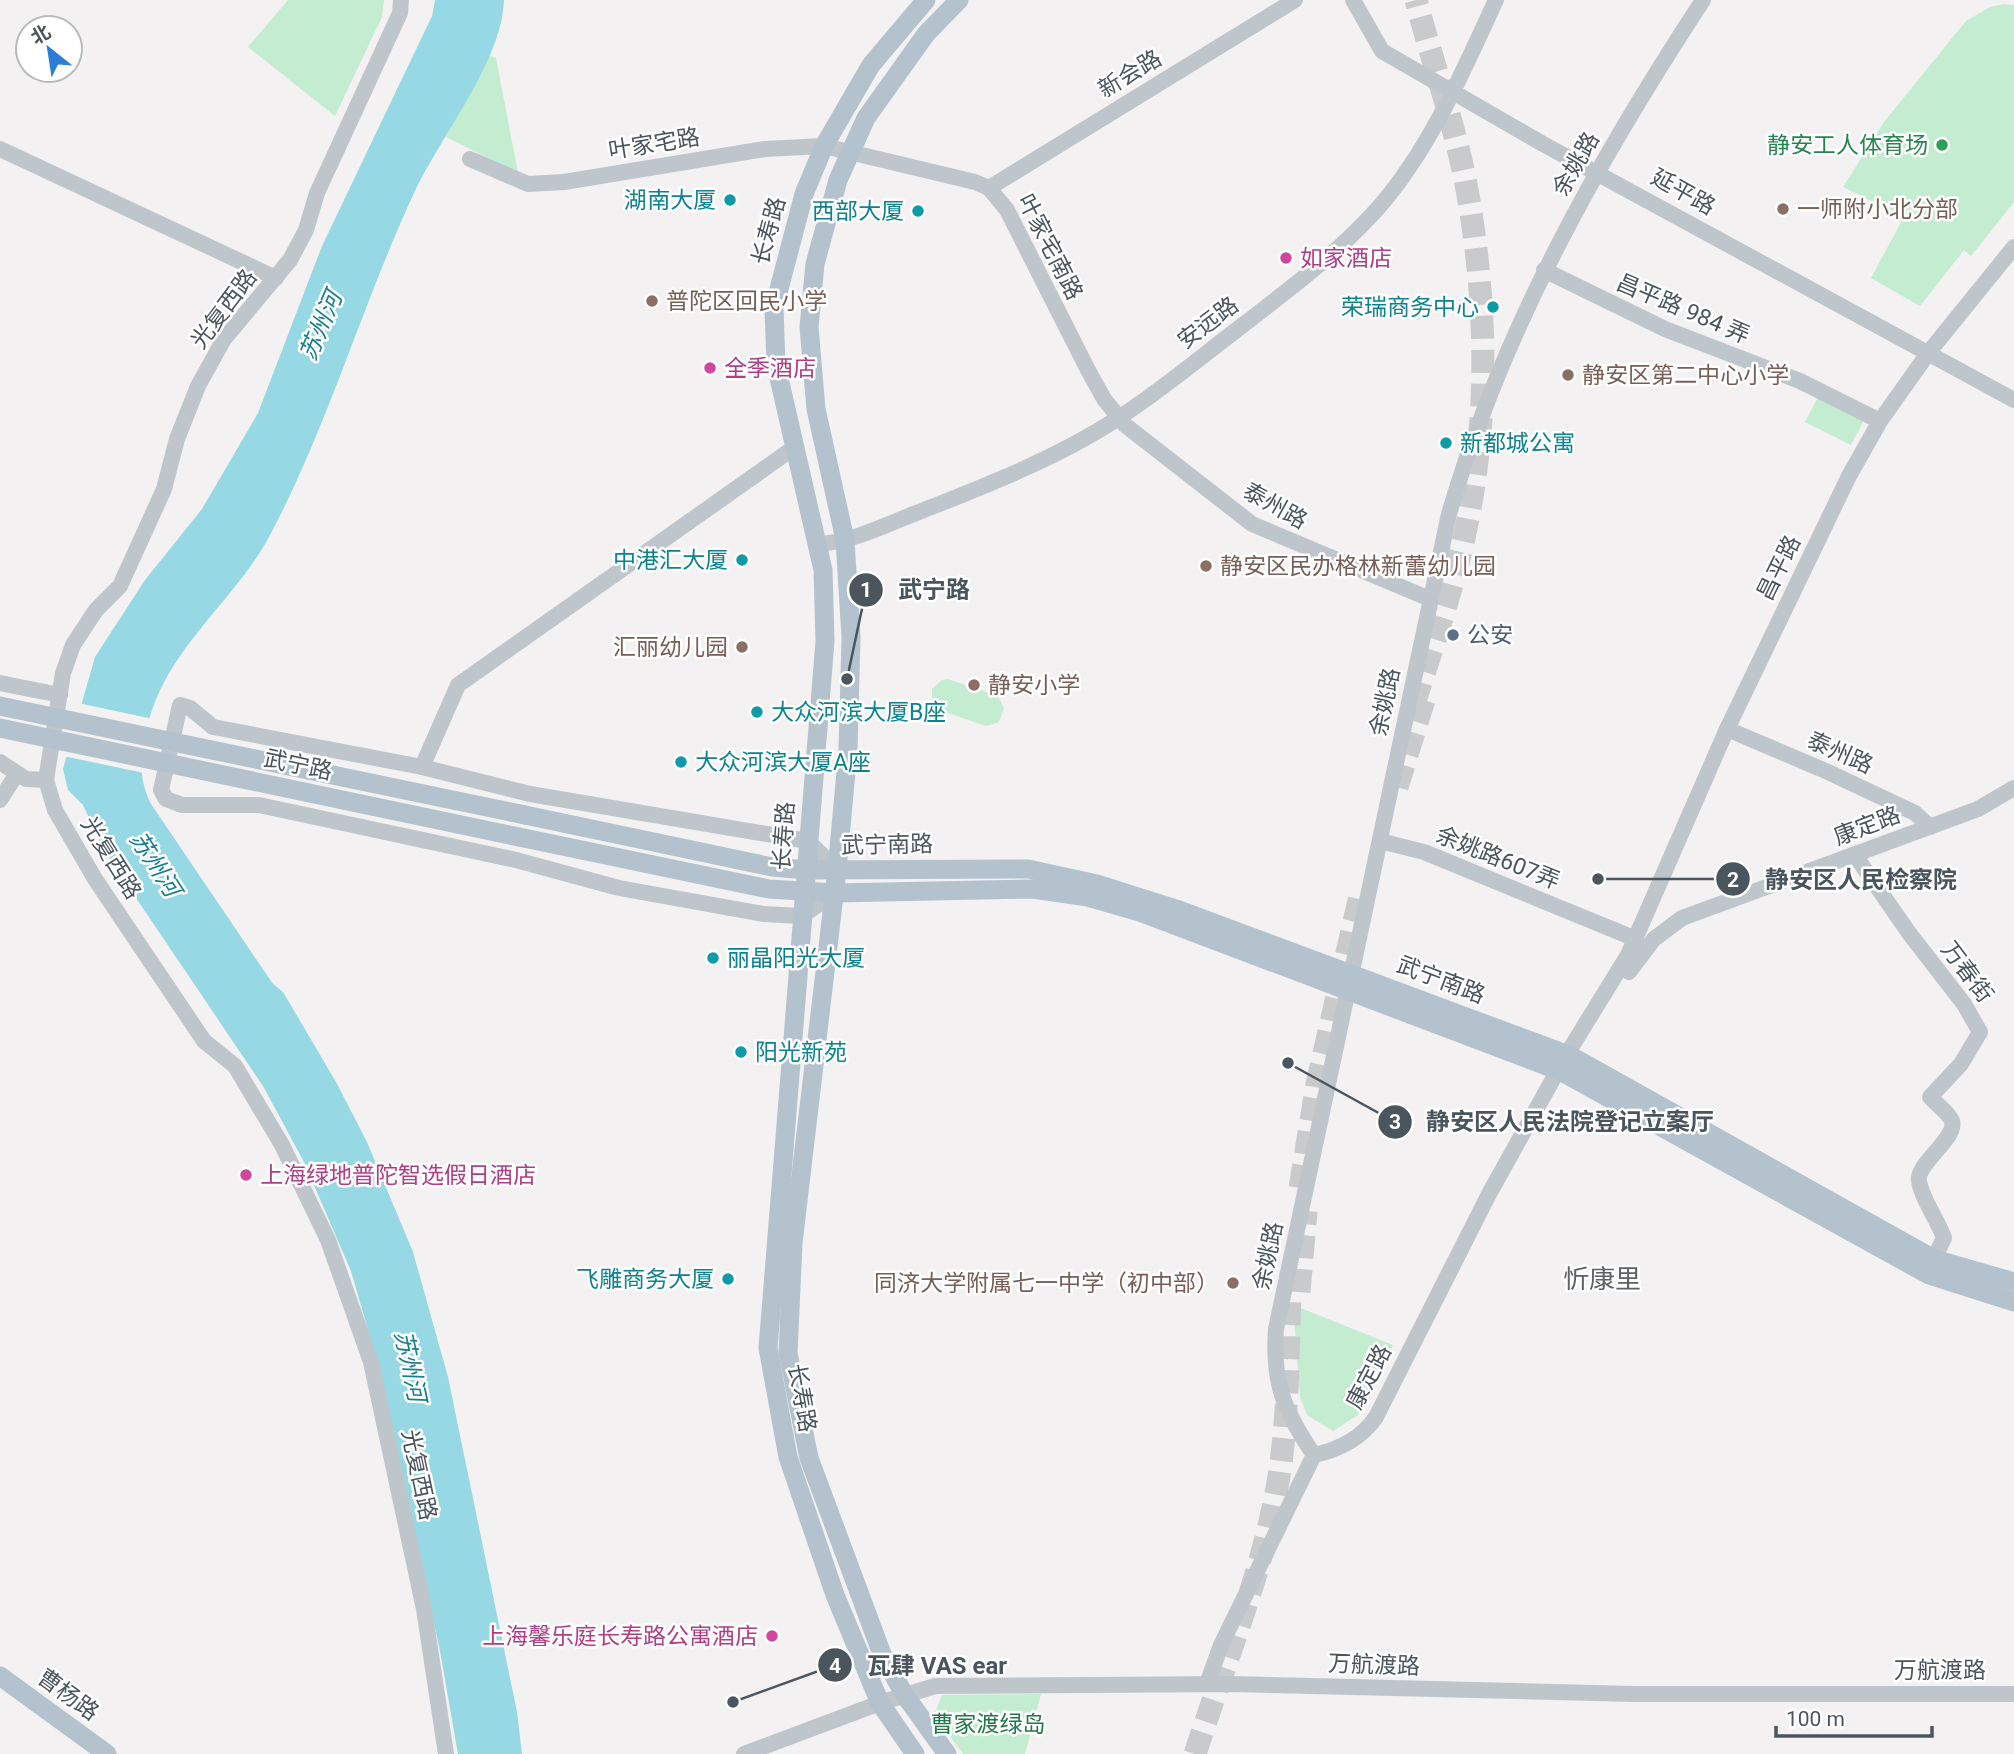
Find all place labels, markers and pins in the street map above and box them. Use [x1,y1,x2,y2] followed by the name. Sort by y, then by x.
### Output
[1767,132,1928,159] place label: 静安工人体育场
[1934,137,1950,153] marker: 静安工人体育场
[624,187,716,214] place label: 湖南大厦
[722,192,738,208] marker: 湖南大厦
[1797,196,1958,223] place label: 一师附小北分部
[812,198,904,225] place label: 西部大厦
[1775,201,1791,217] marker: 一师附小北分部
[910,203,926,219] marker: 西部大厦
[1300,245,1392,272] place label: 如家酒店
[1278,250,1294,266] marker: 如家酒店
[666,288,827,315] place label: 普陀区回民小学
[644,293,660,309] marker: 普陀区回民小学
[1341,294,1479,321] place label: 荣瑞商务中心
[1485,299,1501,315] marker: 荣瑞商务中心
[724,355,816,382] place label: 全季酒店
[702,360,718,376] marker: 全季酒店
[1582,362,1789,389] place label: 静安区第二中心小学
[1560,367,1576,383] marker: 静安区第二中心小学
[1460,430,1575,457] place label: 新都城公寓
[1438,435,1454,451] marker: 新都城公寓
[613,547,728,574] place label: 中港汇大厦
[734,552,750,568] marker: 中港汇大厦
[1220,553,1496,580] place label: 静安区民办格林新蕾幼儿园
[1198,558,1214,574] marker: 静安区民办格林新蕾幼儿园
[849,567,984,612] callout: 武宁路
[1467,622,1513,649] place label: 公安
[1445,627,1461,643] marker: 公安
[613,634,728,661] place label: 汇丽幼儿园
[734,639,750,655] marker: 汇丽幼儿园
[988,672,1080,699] place label: 静安小学
[966,677,982,693] marker: 静安小学
[771,699,946,726] place label: 大众河滨大厦B座
[749,704,765,720] marker: 大众河滨大厦B座
[695,749,871,776] place label: 大众河滨大厦A座
[673,754,689,770] marker: 大众河滨大厦A座
[1716,857,1971,902] callout: 静安区人民检察院
[727,945,865,972] place label: 丽晶阳光大厦
[705,950,721,966] marker: 丽晶阳光大厦
[755,1039,847,1066] place label: 阳光新苑
[733,1044,749,1060] marker: 阳光新苑
[1377,1100,1728,1145] callout: 静安区人民法院登记立案厅
[260,1162,536,1189] place label: 上海绿地普陀智选假日酒店
[238,1167,254,1183] marker: 上海绿地普陀智选假日酒店
[576,1266,714,1293] place label: 飞雕商务大厦
[874,1270,1219,1297] place label: 同济大学附属七一中学（初中部）
[720,1271,736,1287] marker: 飞雕商务大厦
[1225,1275,1241,1291] marker: 同济大学附属七一中学（初中部）
[482,1623,758,1650] place label: 上海馨乐庭长寿路公寓酒店
[764,1628,780,1644] marker: 上海馨乐庭长寿路公寓酒店
[818,1643,1021,1688] callout: 瓦肆 VAS ear

